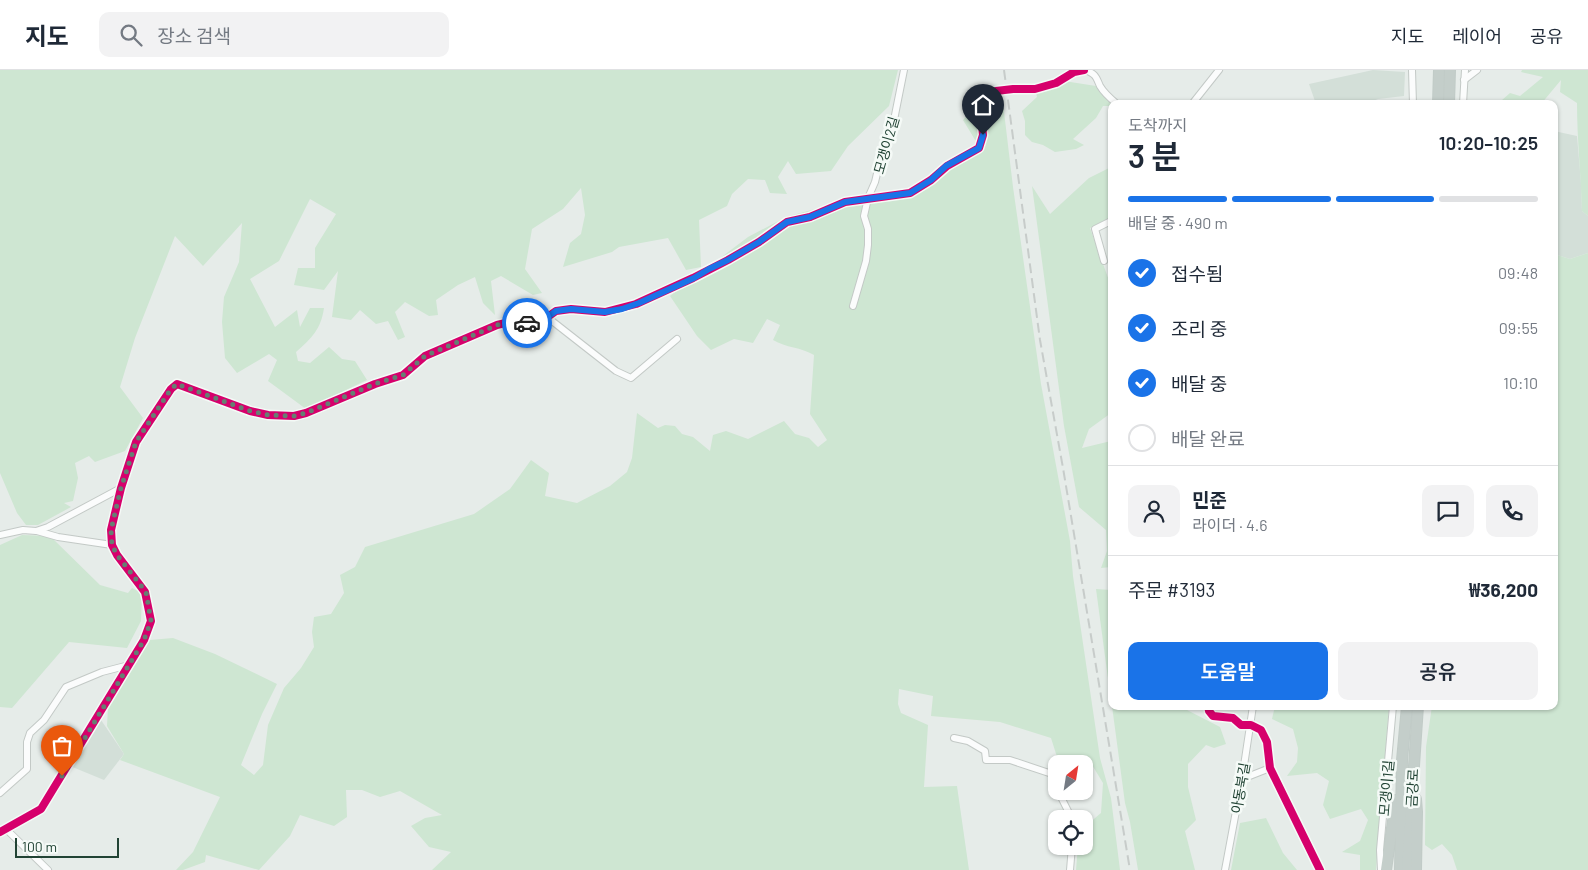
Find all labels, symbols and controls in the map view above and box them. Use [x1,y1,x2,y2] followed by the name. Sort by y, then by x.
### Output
[99,12,449,57] search box
[25,21,69,50] text: 지도
[117,21,145,49] icon: search
[157,24,231,47] text: 장소 검색
[1391,25,1424,47] text: 지도
[1452,25,1502,47] text: 레이어
[1530,25,1563,47] text: 공유
[962,84,1004,135] pin
[969,91,997,119] icon: home
[870,114,902,176] street label: 모갱이2길
[1128,115,1187,134] text: 도착까지
[1439,131,1538,154] text: 10:20–10:25
[1128,136,1181,174] text: 3 분
[1128,213,1228,232] text: 배달 중 · 490 m
[1128,259,1156,287] icon: check
[1171,262,1223,285] text: 접수됨
[1498,263,1538,282] text: 09:48
[502,298,552,348] courier
[513,309,541,337] icon: car
[1128,314,1156,342] icon: check
[1171,317,1227,340] text: 조리 중
[1499,318,1538,337] text: 09:55
[1128,369,1156,397] icon: check
[1171,372,1227,395] text: 배달 중
[1503,373,1538,392] text: 10:10
[1171,427,1245,450] text: 배달 완료
[1128,485,1180,537] button: person
[1422,485,1474,537] button: chat
[1486,485,1538,537] button: phone
[1192,488,1227,511] text: 민준
[1192,515,1267,534] text: 라이더 · 4.6
[1128,578,1215,601] text: 주문 #3193
[1469,578,1538,601] text: ₩36,200
[1128,642,1328,700] button: 도움말
[1338,642,1538,700] button: 공유
[41,725,83,776] pin
[48,732,76,760] icon: bag
[1048,755,1092,800] north arrow
[1048,755,1093,855] map controls
[1375,759,1397,817] street label: 모갱이1길
[1227,761,1253,815] street label: 아동북길
[1403,768,1422,808] street label: 금강로
[1048,810,1093,855] button: locate
[15,835,119,858] scale bar
[22,838,57,855] text: 100 m

